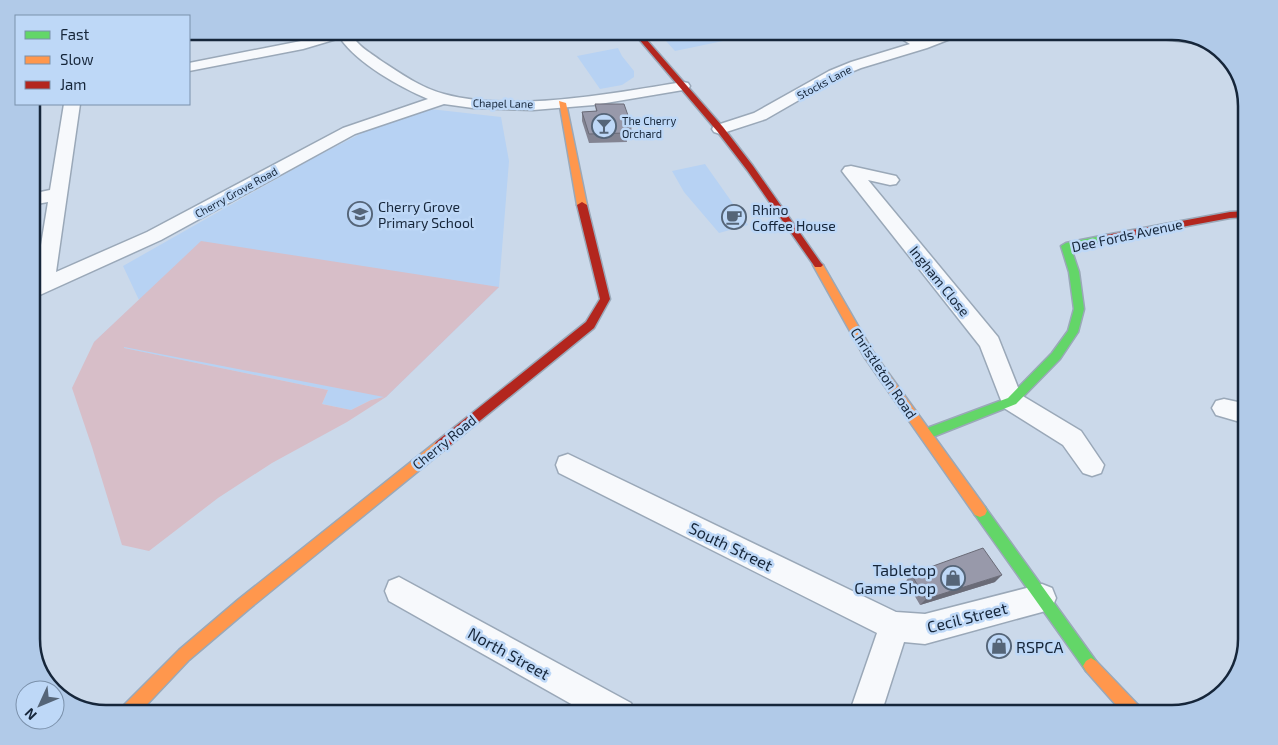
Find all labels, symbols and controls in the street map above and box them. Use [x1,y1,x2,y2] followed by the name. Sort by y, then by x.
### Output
[15,15,190,105] legend
[60,25,90,43] text: Fast
[60,50,94,68] text: Slow
[795,62,853,102] street label: Stocks Lane
[60,75,86,93] text: Jam
[473,96,533,110] street label: Chapel Lane
[591,113,617,139] bar icon: The Cherry Orchard
[622,114,677,140] place label: The Cherry Orchard
[193,164,279,220] street label: Cherry Grove Road
[378,198,475,231] place label: Cherry Grove Primary School
[347,201,373,227] school or university icon: Cherry Grove Primary School
[752,201,836,234] place label: Rhino Coffee House
[721,204,747,230] cafe icon: Rhino Coffee House
[1070,215,1184,255] street label: Dee Fords Avenue
[906,242,974,320] street label: Ingham Close
[847,324,921,422] street label: Christleton Road
[409,411,479,473] street label: Cherry Road
[686,518,776,574] street label: South Street
[854,560,936,597] place label: Tabletop Game Shop
[940,565,966,591] shop icon: Tabletop Game Shop
[925,598,1009,636] street label: Cecil Street
[465,623,553,683] street label: North Street
[986,633,1012,659] shop icon: RSPCA
[1016,637,1063,656] place label: RSPCA
[15,680,65,730] north arrow
[21,705,40,724] text: N

